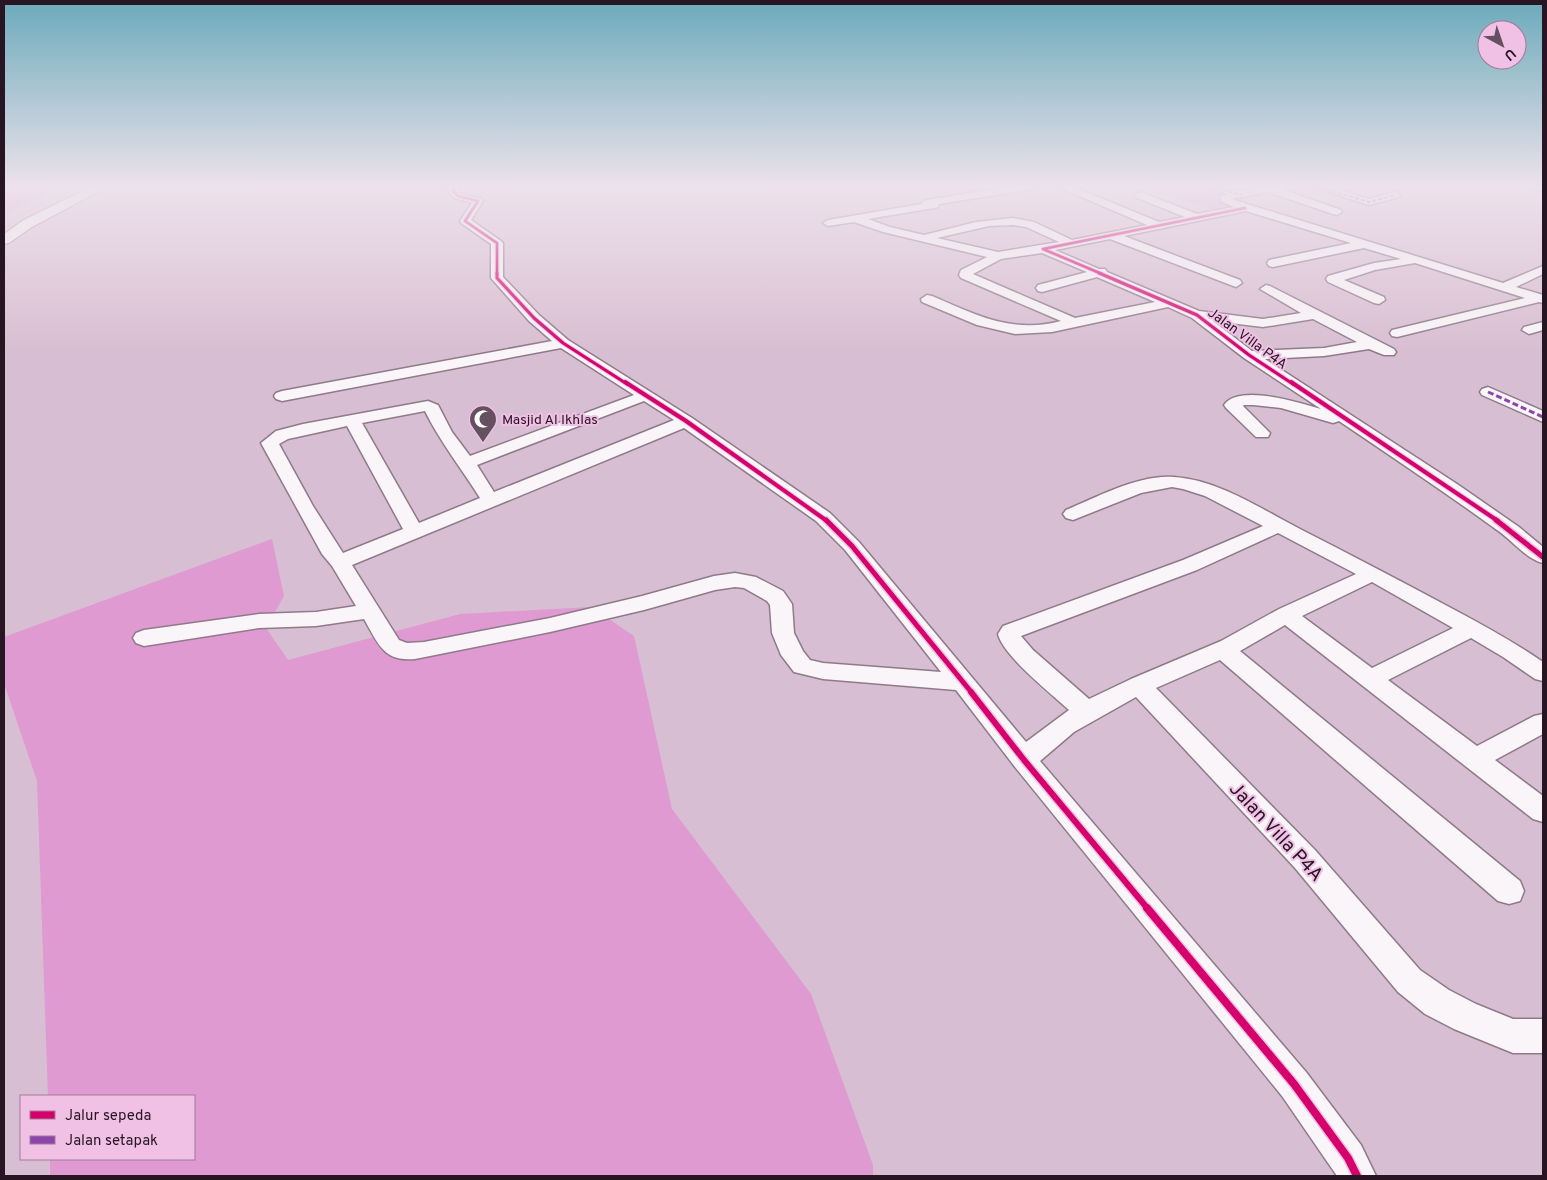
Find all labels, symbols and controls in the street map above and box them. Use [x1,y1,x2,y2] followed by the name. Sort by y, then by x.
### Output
[1477,20,1527,70] north arrow
[1500,44,1519,64] text: U
[1204,305,1290,374] street label: Jalan Villa P4A
[468,404,498,443] mosque icon: Masjid Al Ikhlas
[502,412,598,429] place label: Masjid Al Ikhlas
[1223,778,1328,887] street label: Jalan Villa P4A
[20,1095,195,1160] legend
[65,1107,151,1126] text: Jalur sepeda
[65,1132,158,1151] text: Jalan setapak

